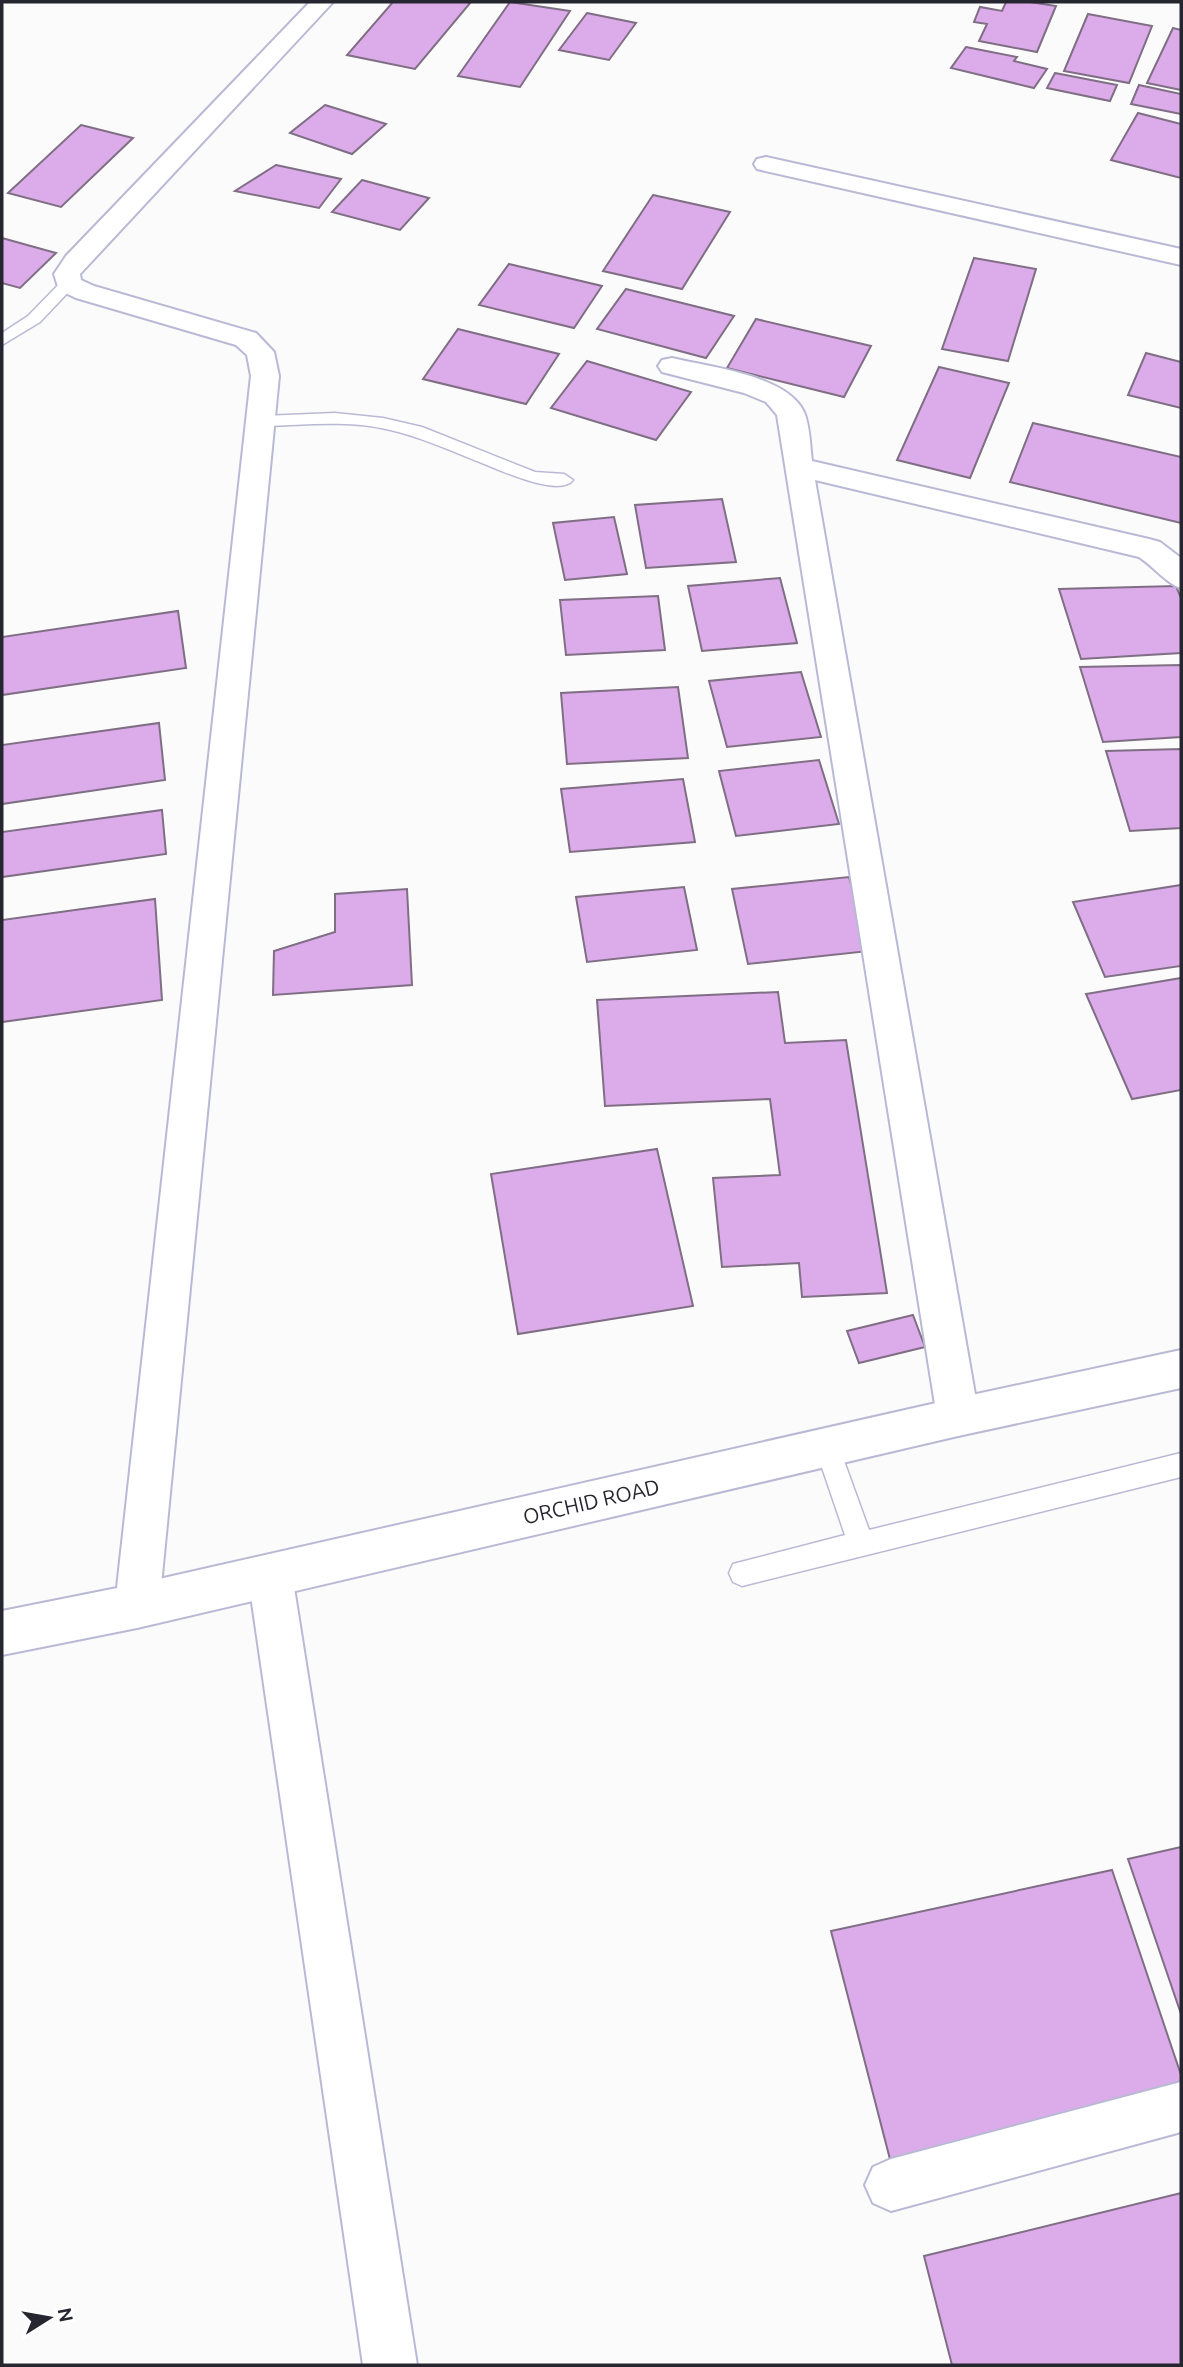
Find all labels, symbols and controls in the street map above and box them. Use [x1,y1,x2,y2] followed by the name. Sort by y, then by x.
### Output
[520,1474,662,1528] street label: ORCHID ROAD
[14,2283,84,2353] north arrow
[54,2306,78,2324] text: N

